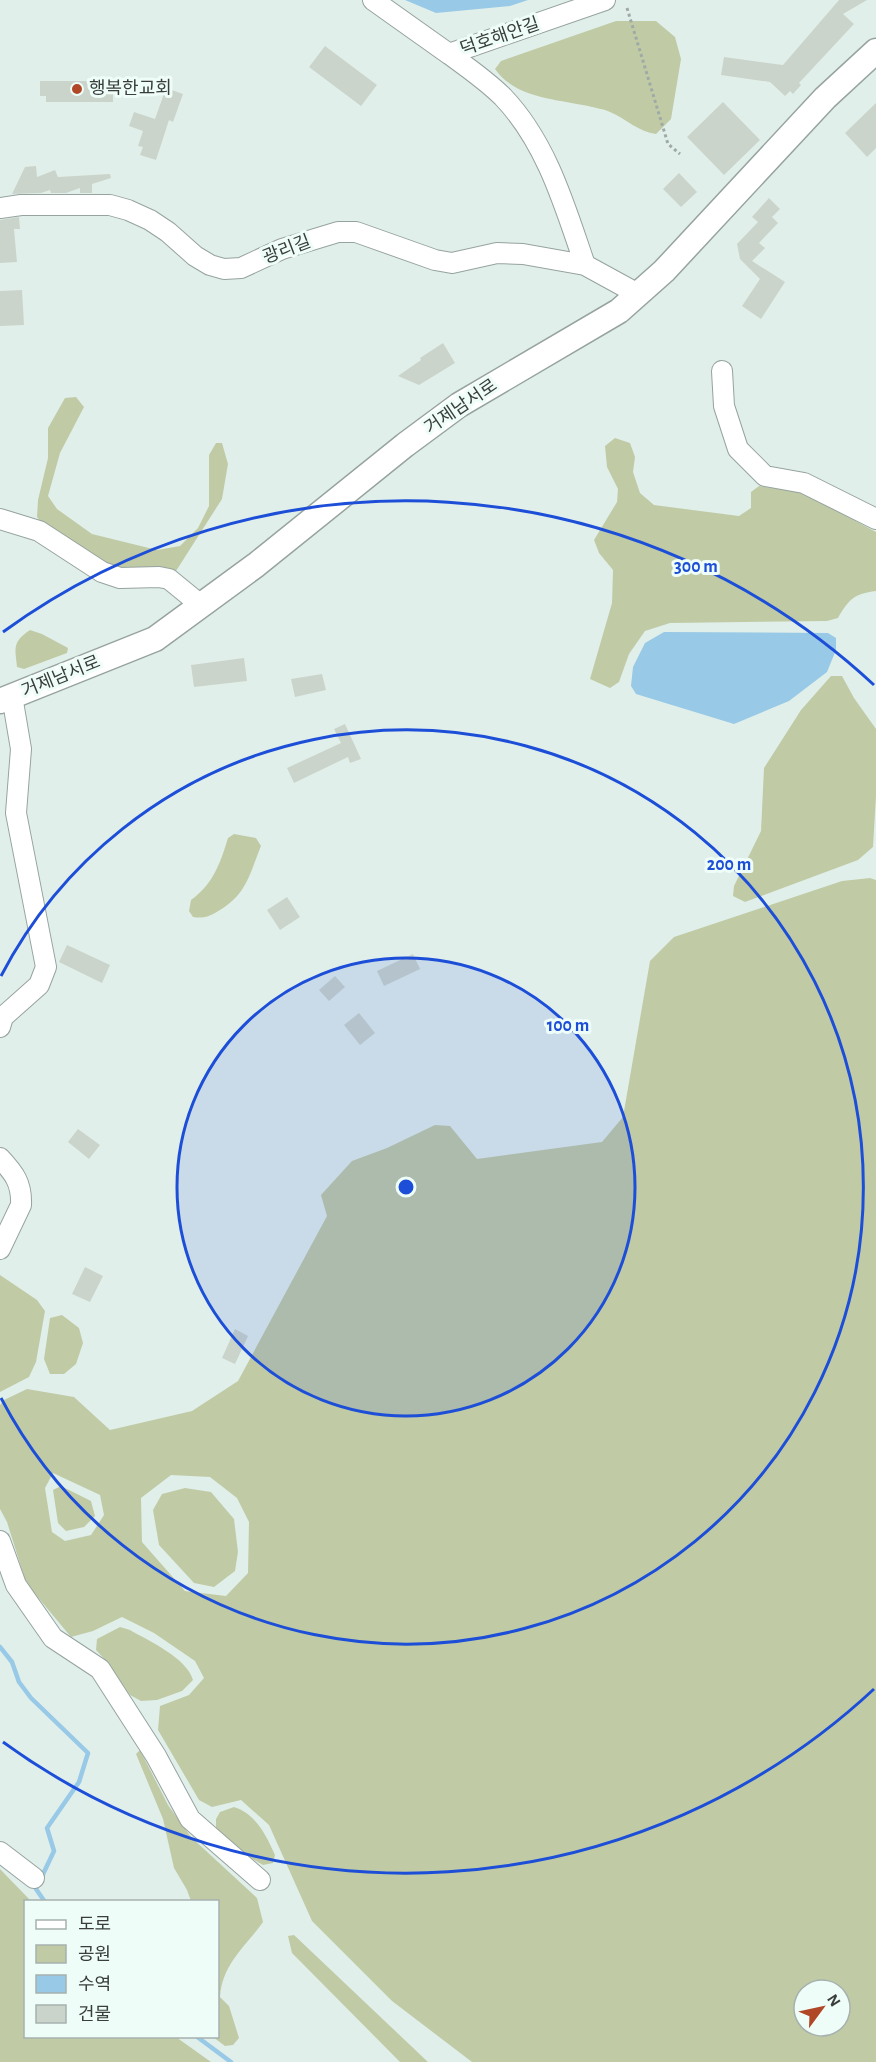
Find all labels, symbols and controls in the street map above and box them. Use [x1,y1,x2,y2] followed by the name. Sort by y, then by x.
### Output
[457,13,542,59] street label: 덕호해안길
[89,78,172,98] place label: 행복한교회
[70,82,84,96] marker: 행복한교회
[260,231,313,267] street label: 광리길
[421,375,500,438] street label: 거제남서로
[674,558,718,576] text: 300 m
[18,651,103,701] street label: 거제남서로
[707,856,751,874] text: 200 m
[547,1017,589,1035] text: 100 m
[396,1177,416,1197] centre of rings
[24,1900,219,2038] legend
[78,1916,111,1934] text: 도로
[78,1945,111,1964] text: 공원
[78,1975,111,1994] text: 수역
[792,1978,852,2038] north arrow
[824,1991,843,2009] text: N
[78,2005,111,2024] text: 건물

